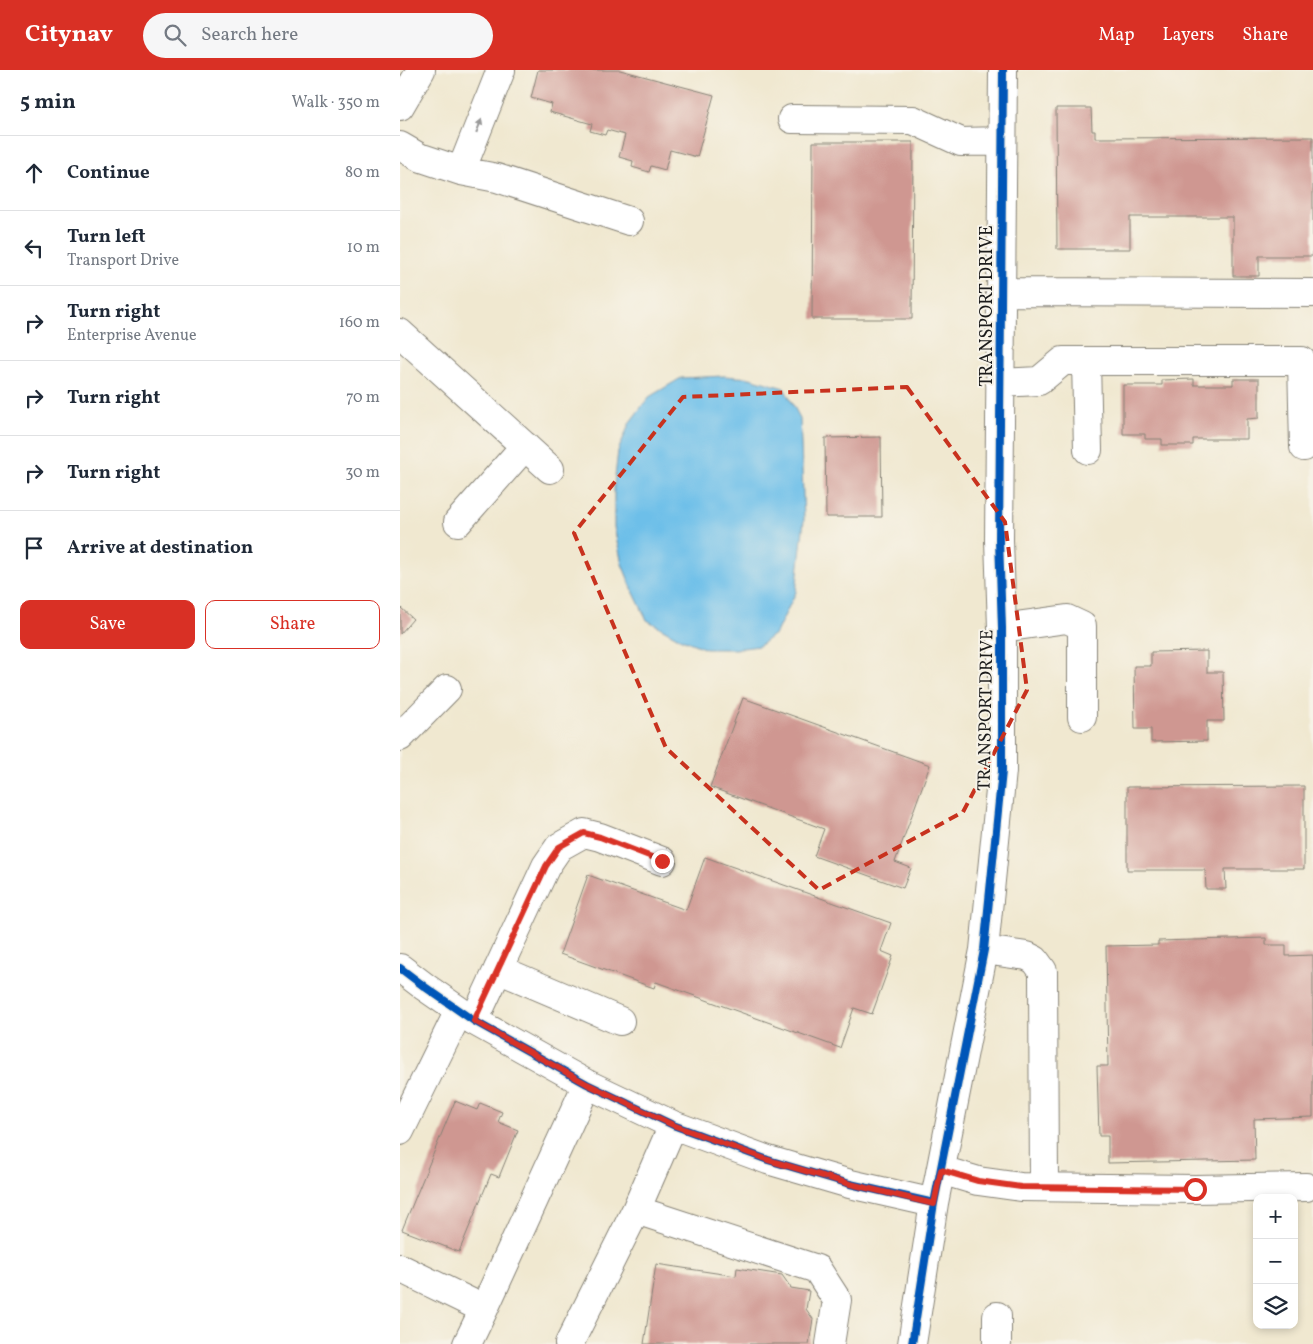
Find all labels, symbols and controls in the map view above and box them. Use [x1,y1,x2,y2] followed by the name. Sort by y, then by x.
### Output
[143,13,493,58] search box
[25,18,113,52] text: Citynav
[161,21,189,49] icon: search
[201,22,298,48] text: Search here
[1098,23,1134,48] text: Map
[1162,23,1214,48] text: Layers
[1242,23,1288,48] text: Share
[20,88,76,117] text: 5 min
[292,92,380,114] text: Walk · 350 m
[475,118,483,133] one-way arrow
[20,159,48,187] icon: ahead
[67,160,150,186] text: Continue
[345,162,380,184] text: 80 m
[67,224,146,250] text: Turn left
[975,225,1000,387] street label: TRANSPORT DRIVE
[20,234,48,262] icon: left
[347,237,380,259] text: 10 m
[67,250,179,272] text: Transport Drive
[67,299,160,325] text: Turn right
[20,309,48,337] icon: right
[339,312,380,334] text: 160 m
[67,325,197,347] text: Enterprise Avenue
[20,384,48,412] icon: right
[67,385,160,411] text: Turn right
[346,387,380,409] text: 70 m
[20,459,48,487] icon: right
[67,460,160,486] text: Turn right
[345,462,380,484] text: 30 m
[20,534,48,562] icon: arrive
[67,535,253,561] text: Arrive at destination
[20,600,195,649] button: Save
[205,600,380,649] button: Share
[973,629,1000,791] street label: TRANSPORT DRIVE
[651,850,674,873] route end
[1184,1178,1207,1201] route start
[1253,1194,1298,1329] map controls
[1253,1194,1298,1239] button: +
[1253,1239,1298,1284] button: −
[1253,1284,1298,1329] button: layers

